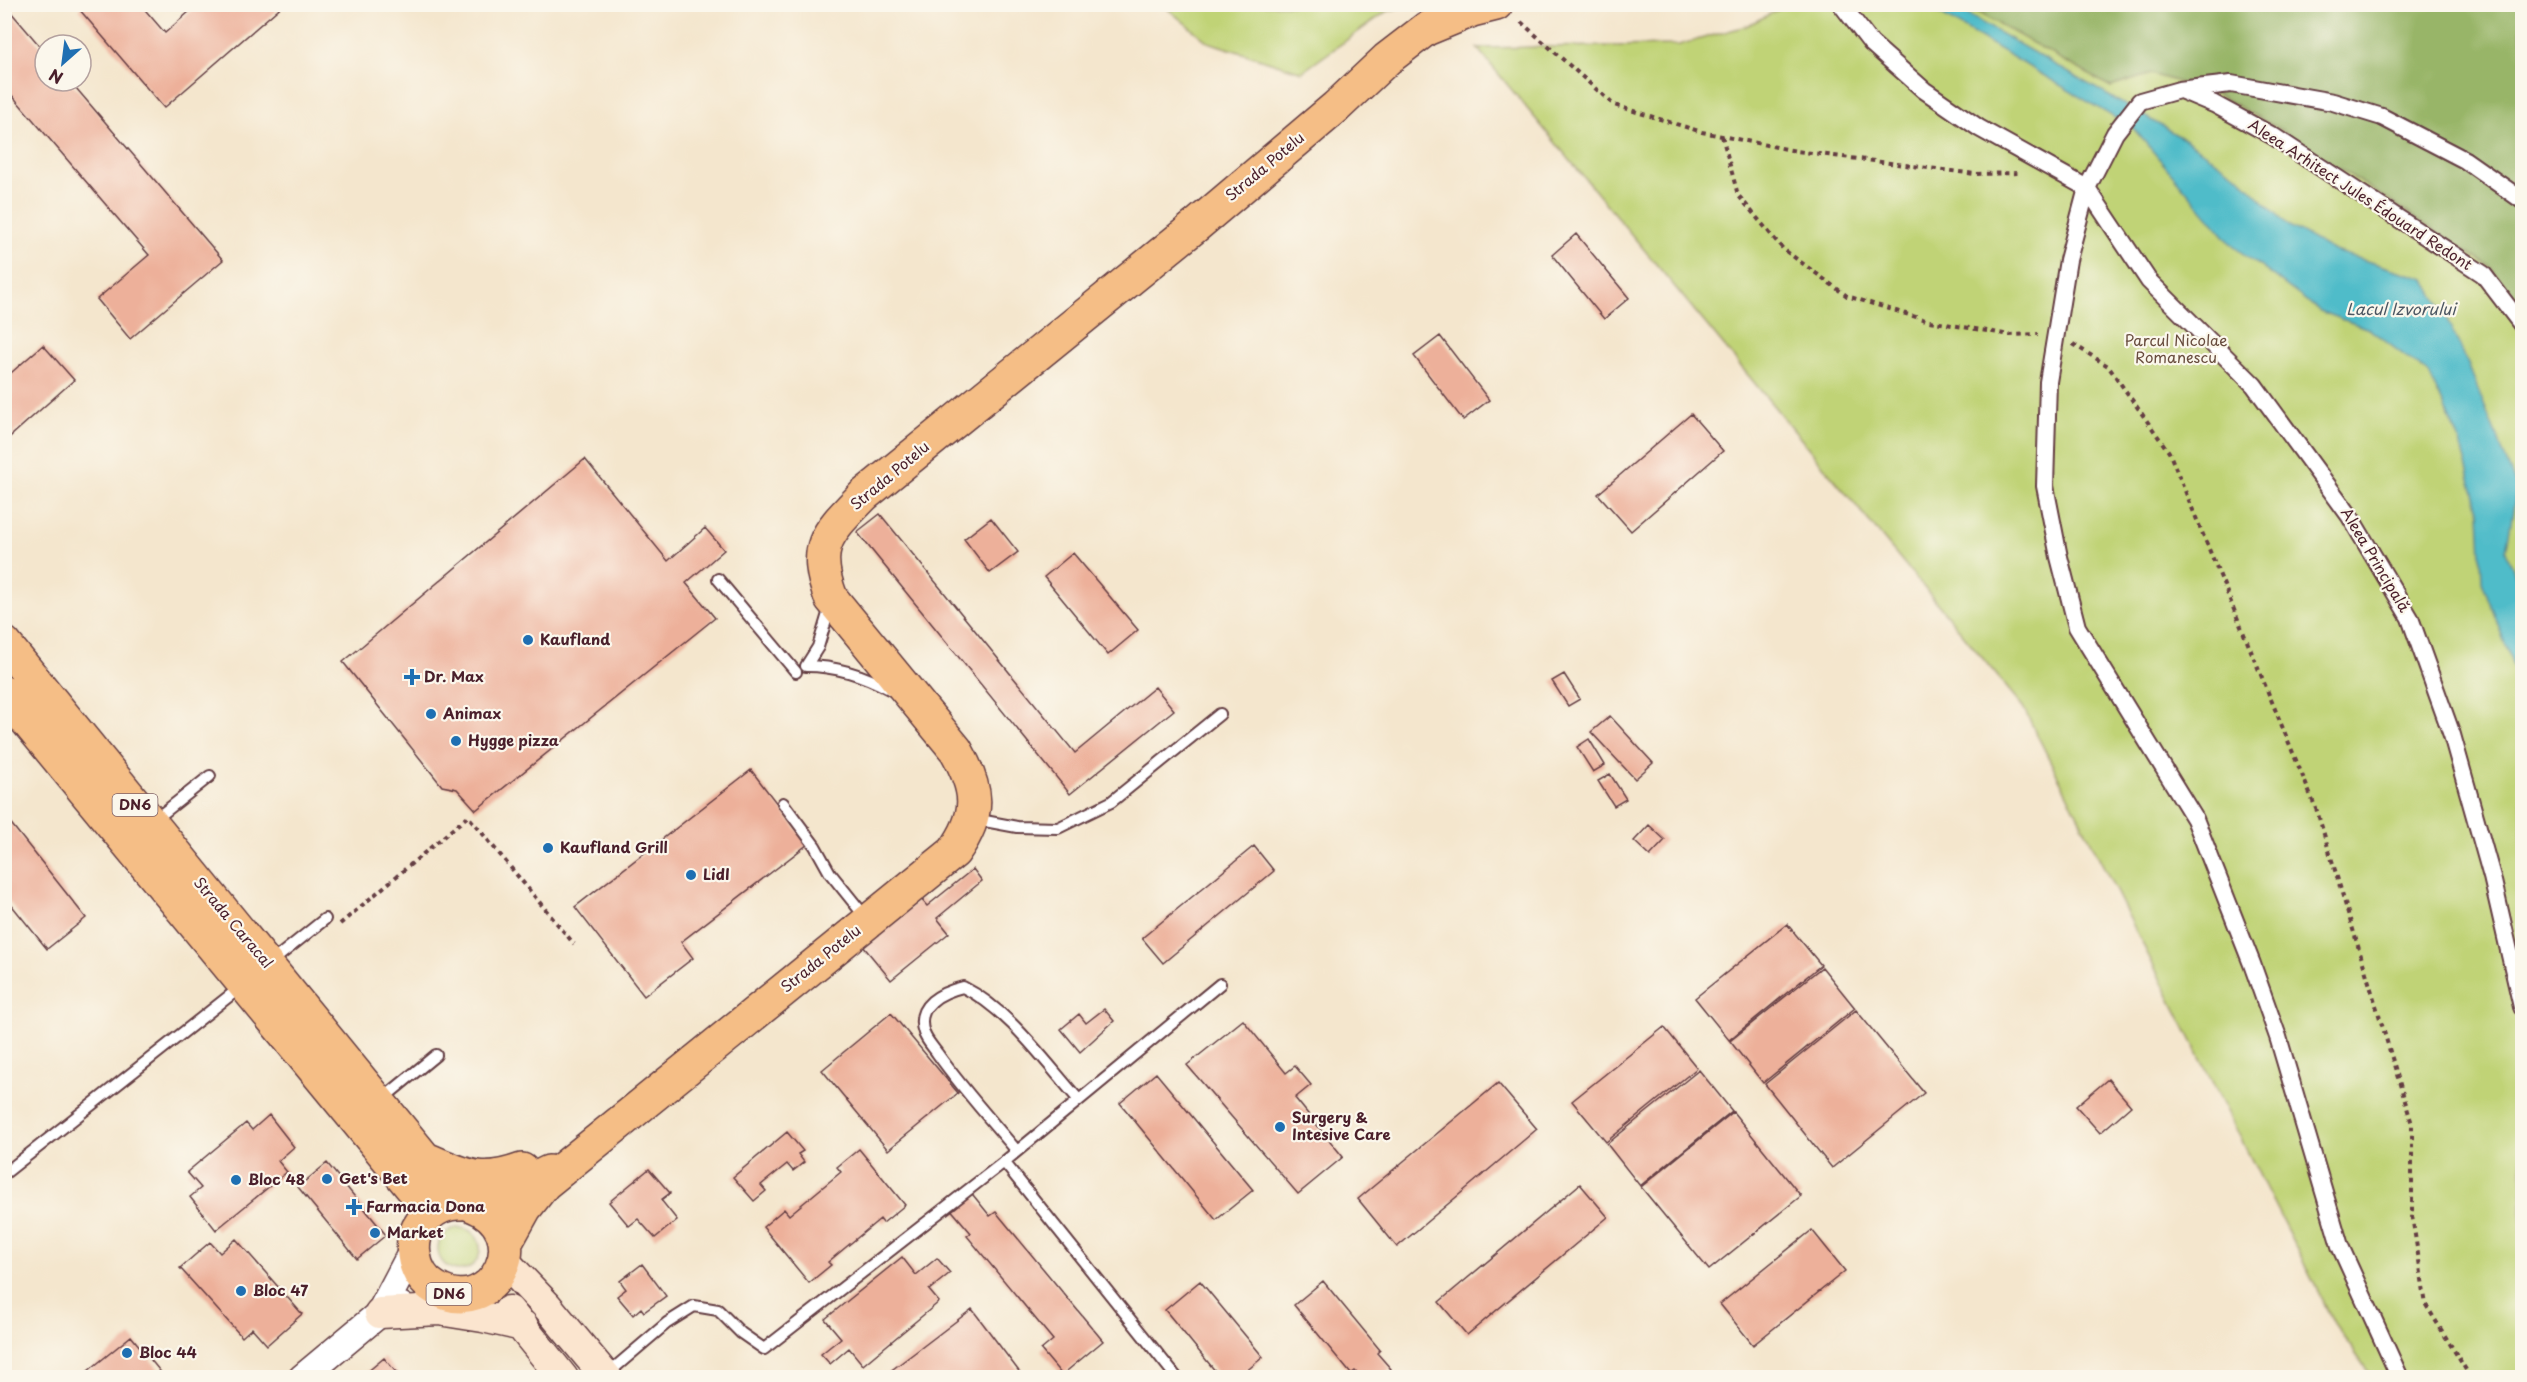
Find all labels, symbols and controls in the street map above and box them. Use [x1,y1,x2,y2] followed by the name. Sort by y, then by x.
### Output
[33,33,93,93] north arrow
[44,64,67,91] text: N
[2244,112,2477,275] street label: Aleea Arhitect Jules Édouard Redont
[1219,126,1309,206] street label: Strada Potelu
[2346,296,2458,320] water label: Lacul Izvorului
[2124,328,2228,368] park label: Parcul Nicolae Romanescu
[844,435,934,515] street label: Strada Potelu
[2336,503,2417,616] street label: Aleea Principală
[540,627,610,650] place label: Kaufland
[521,633,535,647] marker: Kaufland
[424,664,484,687] place label: Dr. Max
[405,670,419,684] marker: Dr. Max
[442,701,502,724] place label: Animax
[424,707,438,721] marker: Animax
[468,728,559,751] place label: Hygge pizza
[449,734,463,748] marker: Hygge pizza
[112,794,158,816] road number: DN6
[560,835,668,858] place label: Kaufland Grill
[541,841,555,855] marker: Kaufland Grill
[703,862,730,885] place label: Lidl
[684,868,698,882] marker: Lidl
[189,871,279,973] street label: Strada Caracal
[775,918,865,997] street label: Strada Potelu
[1292,1105,1391,1145] place label: Surgery & Intesive Care
[1273,1120,1287,1134] marker: Surgery & Intesive Care
[339,1166,408,1189] place label: Get's Bet
[248,1167,305,1190] place label: Bloc 48
[320,1172,334,1186] marker: Get's Bet
[229,1173,243,1187] marker: Bloc 48
[366,1194,485,1217] place label: Farmacia Dona
[347,1200,361,1214] marker: Farmacia Dona
[387,1220,444,1243] place label: Market
[368,1226,382,1240] marker: Market
[253,1278,308,1301] place label: Bloc 47
[426,1283,472,1305] road number: DN6
[234,1284,248,1298] marker: Bloc 47
[139,1340,197,1363] place label: Bloc 44
[120,1346,134,1360] marker: Bloc 44

